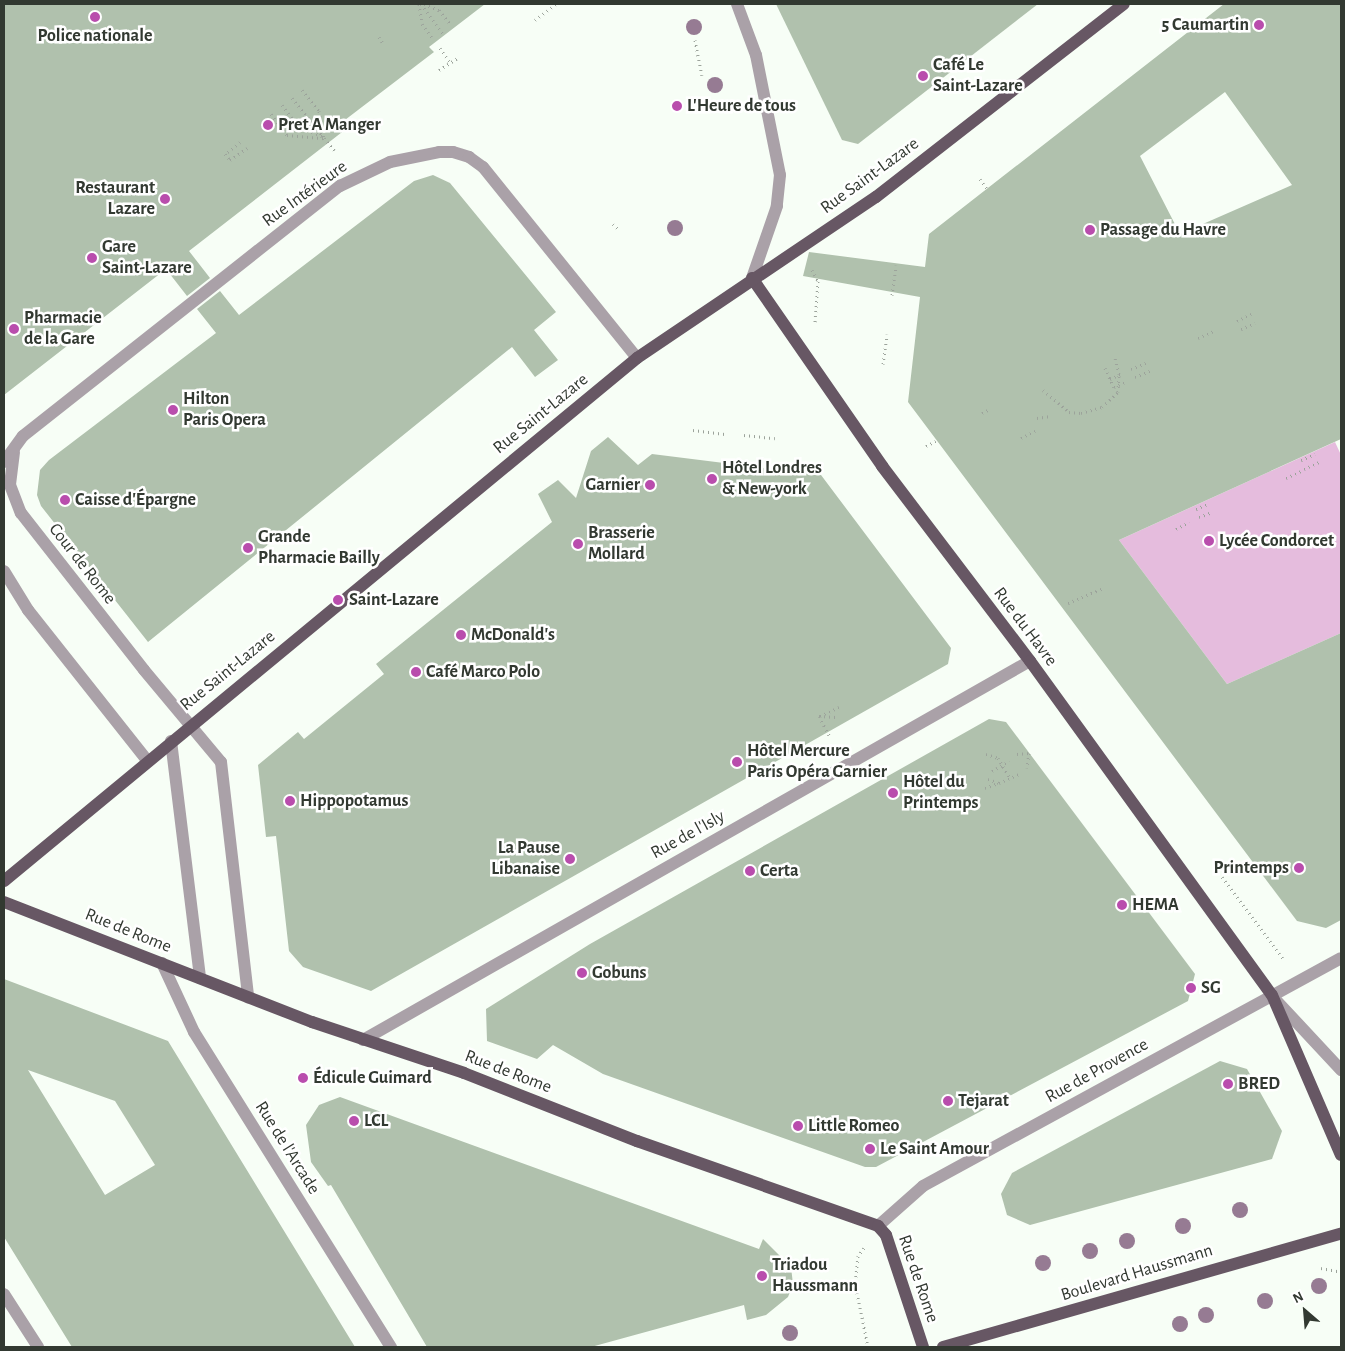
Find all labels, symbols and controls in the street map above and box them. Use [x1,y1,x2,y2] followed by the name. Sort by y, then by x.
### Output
[89,11,101,23] marker: Police nationale
[1162,14,1249,36] place label: 5 Caumartin
[1253,19,1265,31] marker: 5 Caumartin
[37,25,153,47] place label: Police nationale
[933,55,1023,98] place label: Café Le Saint-Lazare
[917,70,929,82] marker: Café Le Saint-Lazare
[687,95,796,117] place label: L'Heure de tous
[671,100,683,112] marker: L'Heure de tous
[278,114,381,136] place label: Pret A Manger
[262,119,274,131] marker: Pret A Manger
[817,133,923,219] street label: Rue Saint-Lazare
[258,156,352,232] street label: Rue Intérieure
[75,178,155,220] place label: Restaurant Lazare
[159,193,171,205] marker: Restaurant Lazare
[1100,219,1226,241] place label: Passage du Havre
[1084,224,1096,236] marker: Passage du Havre
[102,237,192,280] place label: Gare Saint-Lazare
[86,252,98,264] marker: Gare Saint-Lazare
[24,308,102,350] place label: Pharmacie de la Gare
[8,323,20,335] marker: Pharmacie de la Gare
[489,369,593,459] street label: Rue Saint-Lazare
[183,389,266,432] place label: Hilton Paris Opera
[167,404,179,416] marker: Hilton Paris Opera
[722,458,822,500] place label: Hôtel Londres & New-york
[706,473,718,485] marker: Hôtel Londres & New-york
[586,474,640,496] place label: Garnier
[644,479,656,491] marker: Garnier
[75,489,196,511] place label: Caisse d'Épargne
[59,494,71,506] marker: Caisse d'Épargne
[44,519,120,609] street label: Cour de Rome
[588,523,655,566] place label: Brasserie Mollard
[258,527,380,570] place label: Grande Pharmacie Bailly
[1219,530,1334,552] place label: Lycée Condorcet
[1203,535,1215,547] marker: Lycée Condorcet
[572,538,584,550] marker: Brasserie Mollard
[242,542,254,554] marker: Grande Pharmacie Bailly
[988,583,1062,671] street label: Rue du Havre
[349,589,439,611] place label: Saint-Lazare
[331,593,345,607] marker: Saint-Lazare
[471,624,555,646] place label: McDonald's
[176,626,280,716] street label: Rue Saint-Lazare
[455,629,467,641] marker: McDonald's
[426,661,540,683] place label: Café Marco Polo
[410,666,422,678] marker: Café Marco Polo
[747,741,887,784] place label: Hôtel Mercure Paris Opéra Garnier
[731,756,743,768] marker: Hôtel Mercure Paris Opéra Garnier
[903,772,979,814] place label: Hôtel du Printemps
[887,787,899,799] marker: Hôtel du Printemps
[300,790,408,812] place label: Hippopotamus
[284,795,296,807] marker: Hippopotamus
[647,806,729,864] street label: Rue de l'Isly
[491,838,560,881] place label: La Pause Libanaise
[564,853,576,865] marker: La Pause Libanaise
[1213,857,1289,879] place label: Printemps
[760,860,799,882] place label: Certa
[1293,862,1305,874] marker: Printemps
[744,865,756,877] marker: Certa
[1132,894,1179,916] place label: HEMA
[1116,899,1128,911] marker: HEMA
[82,904,174,958] street label: Rue de Rome
[592,962,647,984] place label: Gobuns
[576,967,588,979] marker: Gobuns
[1201,977,1221,999] place label: SG
[1185,982,1197,994] marker: SG
[1042,1034,1152,1108] street label: Rue de Provence
[461,1046,555,1098] street label: Rue de Rome
[313,1067,432,1089] place label: Édicule Guimard
[297,1072,309,1084] marker: Édicule Guimard
[1238,1073,1280,1095] place label: BRED
[1222,1078,1234,1090] marker: BRED
[958,1090,1009,1112] place label: Tejarat
[942,1095,954,1107] marker: Tejarat
[250,1097,324,1199] street label: Rue de l'Arcade
[364,1110,388,1132] place label: LCL
[348,1115,360,1127] marker: LCL
[808,1115,899,1137] place label: Little Romeo
[792,1120,804,1132] marker: Little Romeo
[880,1138,989,1160] place label: Le Saint Amour
[864,1143,876,1155] marker: Le Saint Amour
[893,1232,943,1326] street label: Rue de Rome
[1059,1240,1215,1306] street label: Boulevard Haussmann
[772,1255,858,1298] place label: Triadou Haussmann
[756,1270,768,1282] marker: Triadou Haussmann
[1280,1286,1330,1336] north arrow
[1291,1289,1306,1306] text: N

